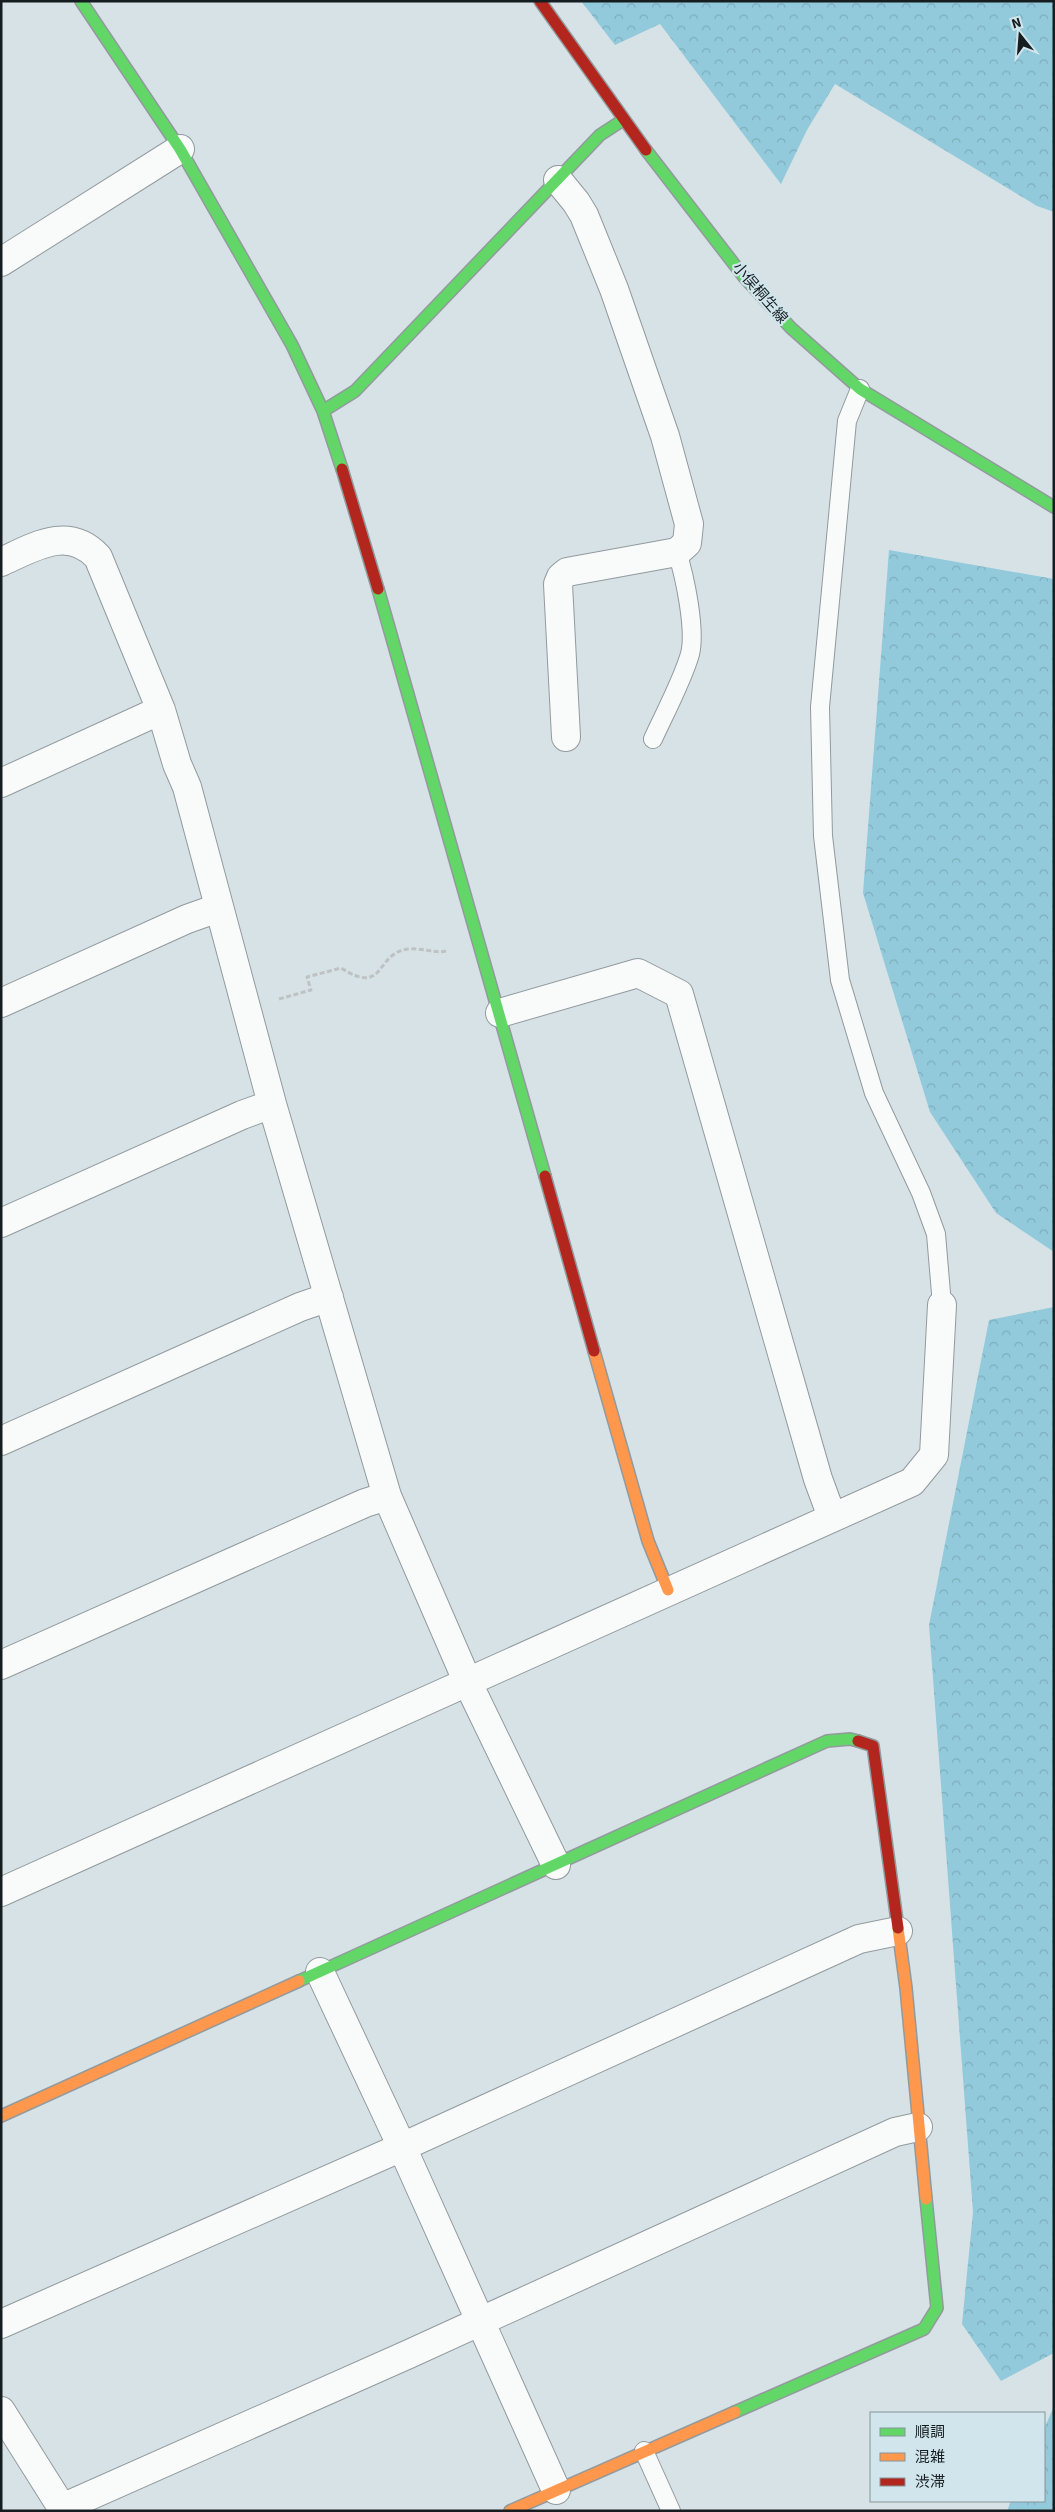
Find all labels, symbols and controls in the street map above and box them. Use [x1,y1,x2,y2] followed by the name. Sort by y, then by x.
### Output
[995,10,1045,60] north arrow
[1009,13,1024,34] text: N
[727,258,793,328] street label: 小俣桐生線
[870,2412,1045,2502] legend
[915,2422,945,2443] text: 順調
[915,2447,945,2468] text: 混雑
[915,2472,945,2493] text: 渋滞

